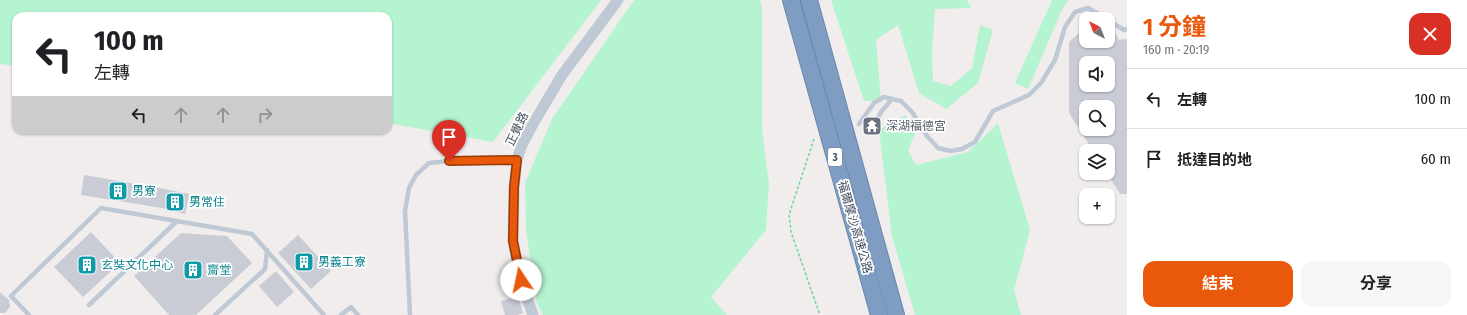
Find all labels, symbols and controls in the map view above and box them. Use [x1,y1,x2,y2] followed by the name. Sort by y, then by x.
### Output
[1079,12,1115,48] north arrow
[1079,12,1115,224] map controls
[1143,13,1206,41] text: 1 分鐘
[1409,13,1451,55] button: close
[94,24,164,57] text: 100 m
[28,28,80,80] icon: left
[1143,42,1209,57] text: 160 m · 20:19
[1079,56,1115,92] button: sound
[94,62,130,84] text: 左轉
[1143,88,1165,110] icon: left
[1414,90,1451,108] text: 100 m
[1177,91,1207,109] text: 左轉
[1079,100,1115,136] button: search
[128,104,150,126] icon: left
[170,104,192,126] icon: ahead
[212,104,234,126] icon: ahead
[254,104,276,126] icon: right
[503,110,531,148] street label: 正覺路
[861,115,883,137] temple icon: 深湖福德宮
[886,119,946,133] place label: 深湖福德宮
[432,120,466,161] pin
[438,126,460,148] icon: arrive
[1079,144,1115,180] button: layers
[828,148,842,166] road number: 3
[1143,148,1165,170] icon: arrive
[1421,150,1451,168] text: 60 m
[1177,151,1252,169] text: 抵達目的地
[835,179,875,275] street label: 福爾摩沙高速公路
[107,180,129,202] building icon: 男寮
[132,184,156,198] place label: 男寮
[1079,188,1115,224] button: +
[164,191,186,213] building icon: 男常住
[189,195,225,209] place label: 男常住
[293,251,315,273] building icon: 男義工寮
[76,254,98,276] building icon: 玄奘文化中心
[318,255,366,269] place label: 男義工寮
[101,258,173,272] place label: 玄奘文化中心
[182,259,204,281] building icon: 齋堂
[500,259,542,301] position arrow
[1143,261,1293,307] button: 結束
[1301,261,1451,307] button: 分享
[207,263,231,277] place label: 齋堂

